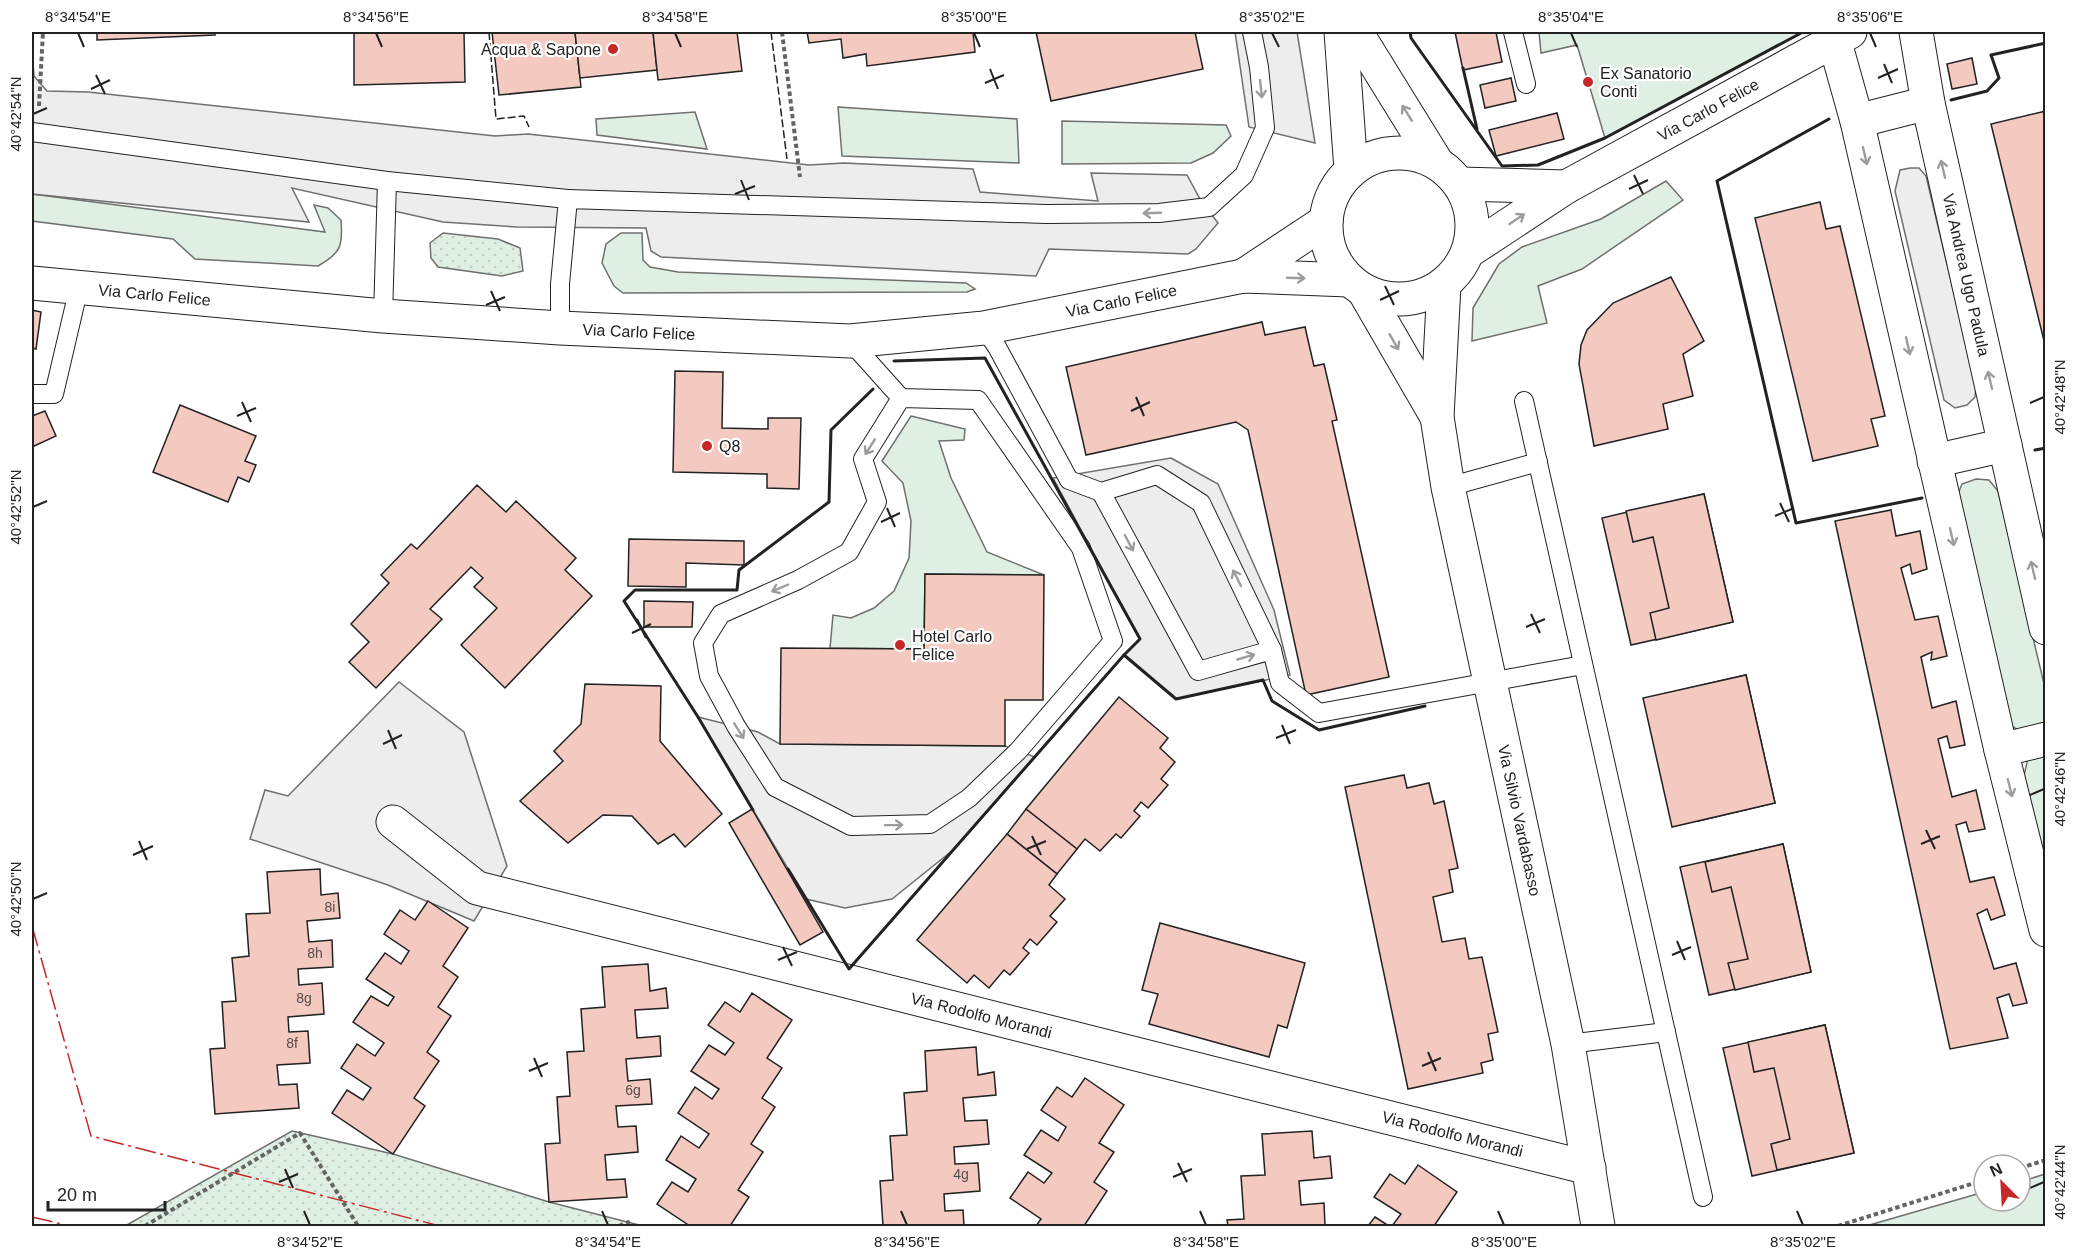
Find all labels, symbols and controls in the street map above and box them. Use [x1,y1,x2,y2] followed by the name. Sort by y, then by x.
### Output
[45,8,111,25] text: 8°34'54"E
[343,8,409,25] text: 8°34'56"E
[642,8,708,25] text: 8°34'58"E
[941,8,1007,25] text: 8°35'00"E
[1239,8,1305,25] text: 8°35'02"E
[1538,8,1604,25] text: 8°35'04"E
[1837,8,1903,25] text: 8°35'06"E
[481,41,601,58] place label: Acqua & Sapone
[606,42,620,56] marker: Acqua & Sapone
[1600,65,1692,100] place label: Ex Sanatorio Conti
[1581,75,1595,89] marker: Ex Sanatorio Conti
[1655,75,1762,144] street label: Via Carlo Felice
[7,76,24,152] text: 40°42'54"N
[1256,79,1267,99] one-way arrow
[1400,105,1412,122] one-way arrow
[1860,146,1872,165] one-way arrow
[1937,160,1949,179] one-way arrow
[1940,192,1993,358] street label: Via Andrea Ugo Padula
[1143,207,1163,219] one-way arrow
[1508,213,1525,225] one-way arrow
[1286,272,1306,284] one-way arrow
[97,281,211,309] street label: Via Carlo Felice
[1065,281,1179,320] street label: Via Carlo Felice
[582,321,696,343] street label: Via Carlo Felice
[1388,333,1400,350] one-way arrow
[1903,337,1915,356] one-way arrow
[2051,359,2068,435] text: 40°42'48"N
[1984,371,1996,390] one-way arrow
[719,438,740,455] place label: Q8
[864,438,876,455] one-way arrow
[700,439,714,453] marker: Q8
[7,469,24,545] text: 40°42'52"N
[1946,527,1958,546] one-way arrow
[1123,534,1135,551] one-way arrow
[2027,561,2038,581] one-way arrow
[1231,569,1243,587] one-way arrow
[772,583,790,594] one-way arrow
[912,628,992,663] place label: Hotel Carlo Felice
[893,638,907,652] marker: Hotel Carlo Felice
[1236,651,1255,662] one-way arrow
[734,722,746,739] one-way arrow
[1495,743,1544,898] street label: Via Silvio Vardabasso
[2051,751,2068,827] text: 40°42'46"N
[2005,778,2017,797] one-way arrow
[884,819,904,830] one-way arrow
[7,861,24,937] text: 40°42'50"N
[325,899,335,915] house number: 8i
[307,945,323,961] house number: 8h
[296,990,312,1006] house number: 8g
[909,990,1054,1041] street label: Via Rodolfo Morandi
[286,1035,298,1051] house number: 8f
[625,1082,641,1098] house number: 6g
[1380,1108,1525,1160] street label: Via Rodolfo Morandi
[2051,1144,2068,1220] text: 40°42'44"N
[1972,1153,2032,1213] north arrow
[1987,1160,2005,1180] text: N
[953,1166,969,1182] house number: 4g
[48,1174,165,1212] scale bar
[57,1185,97,1205] text: 20 m
[277,1233,343,1250] text: 8°34'52"E
[575,1233,641,1250] text: 8°34'54"E
[874,1233,940,1250] text: 8°34'56"E
[1173,1233,1239,1250] text: 8°34'58"E
[1471,1233,1537,1250] text: 8°35'00"E
[1770,1233,1836,1250] text: 8°35'02"E

